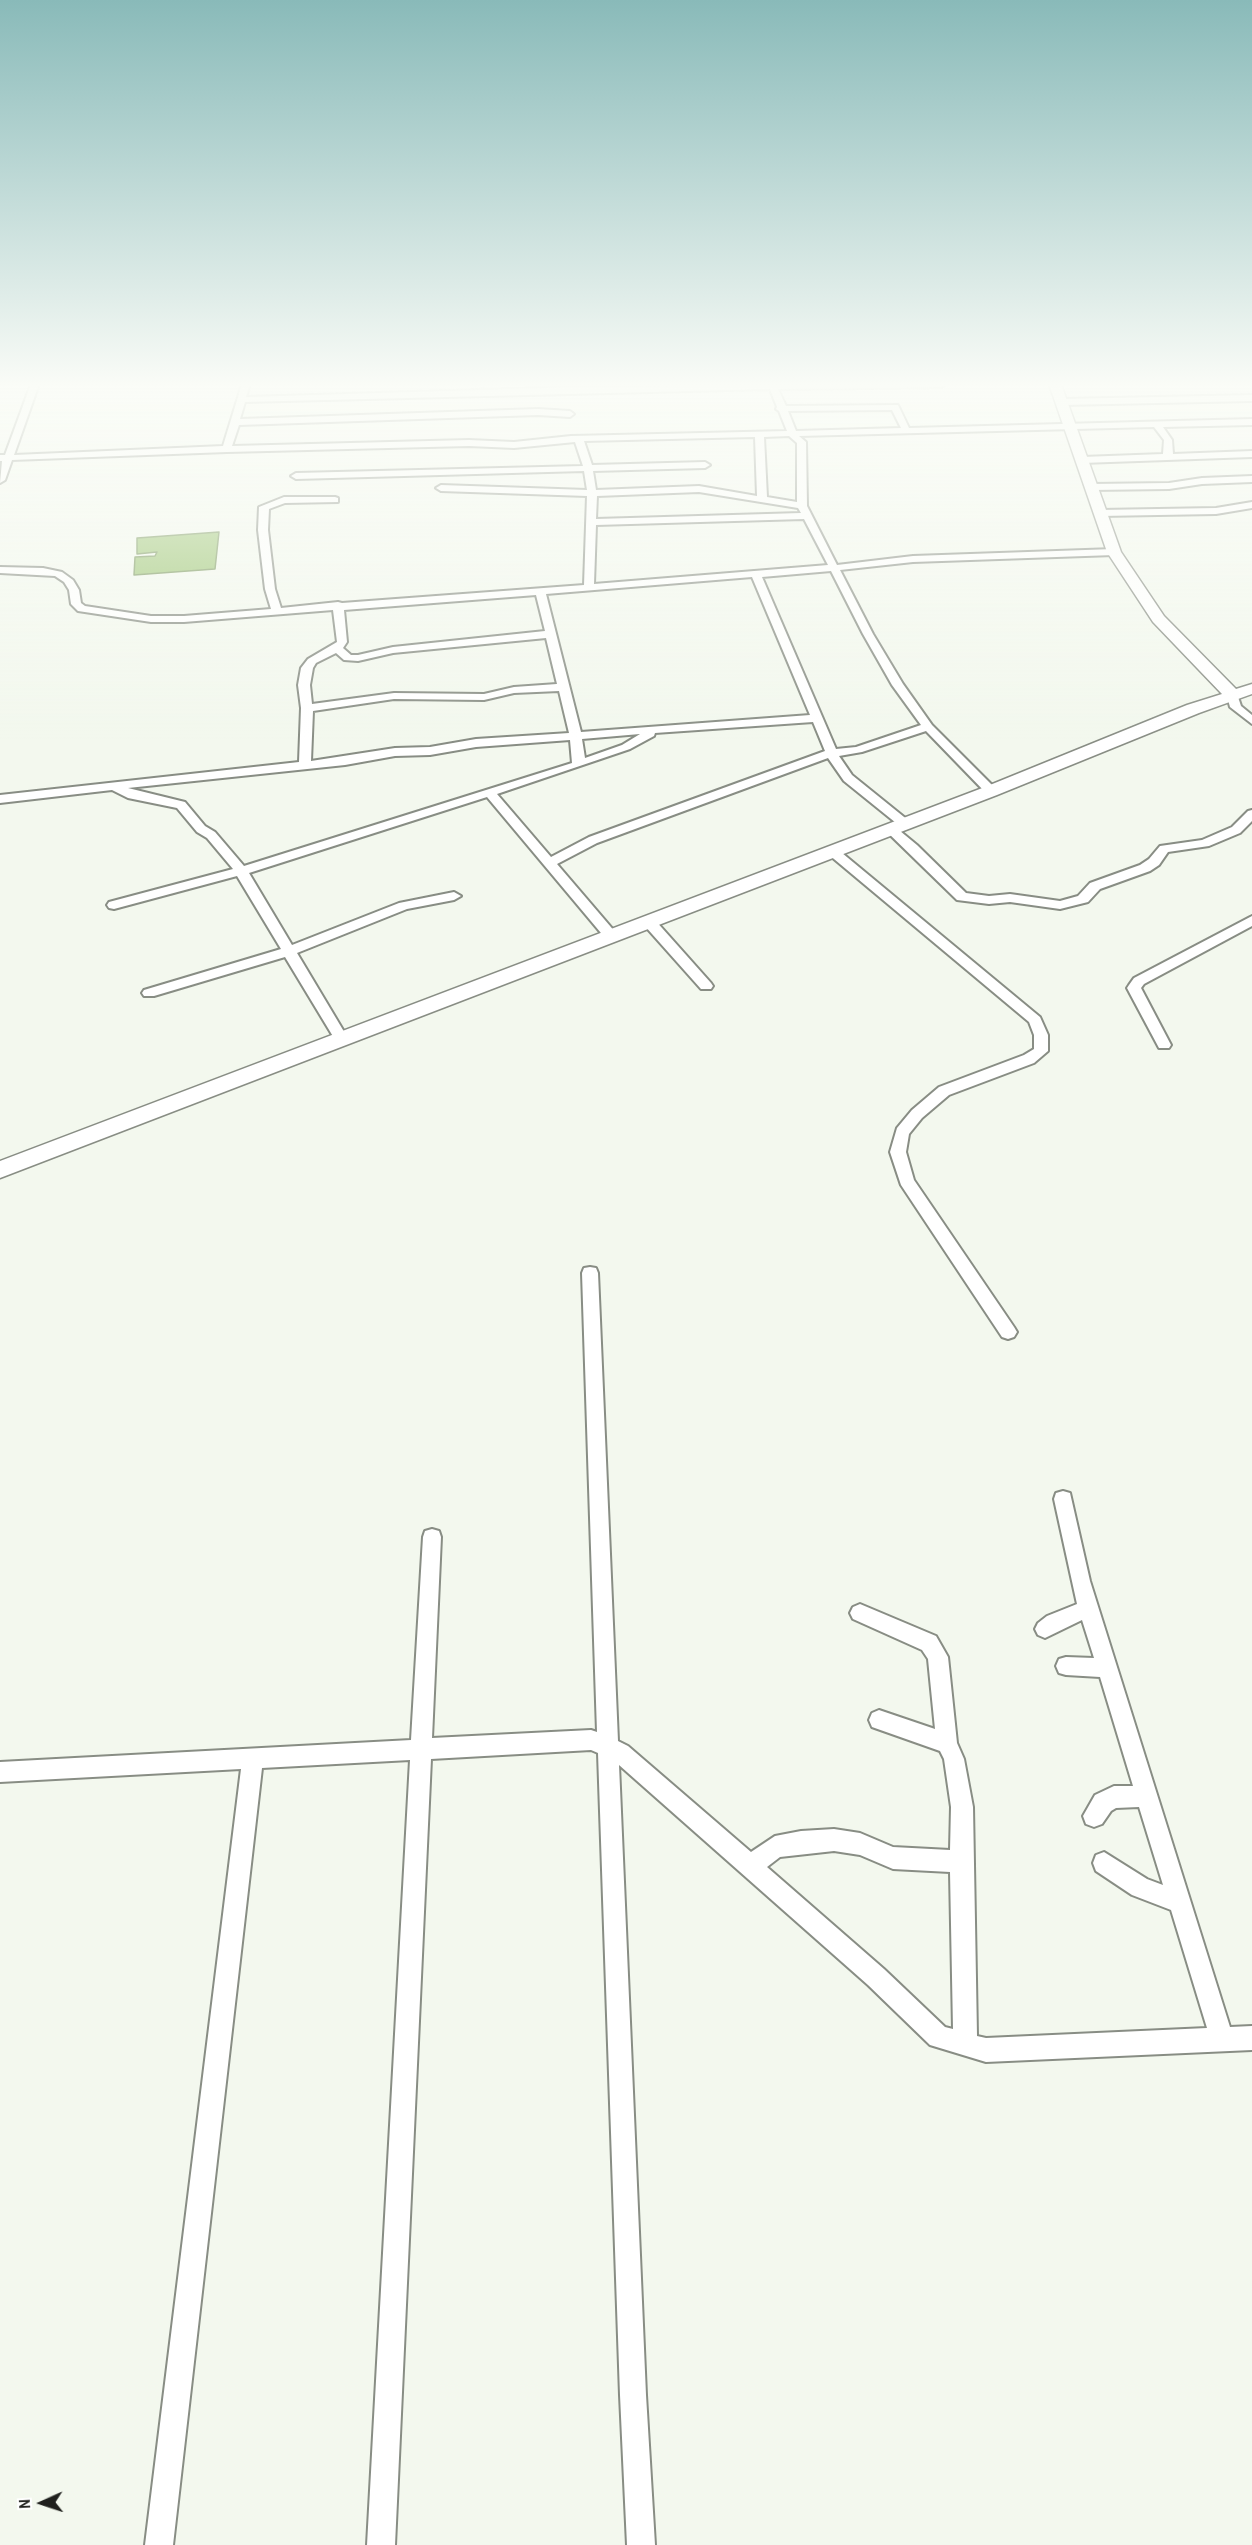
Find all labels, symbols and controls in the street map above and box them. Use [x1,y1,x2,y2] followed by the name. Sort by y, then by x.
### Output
[12,2473,72,2533] north arrow
[13,2499,35,2509] text: N

